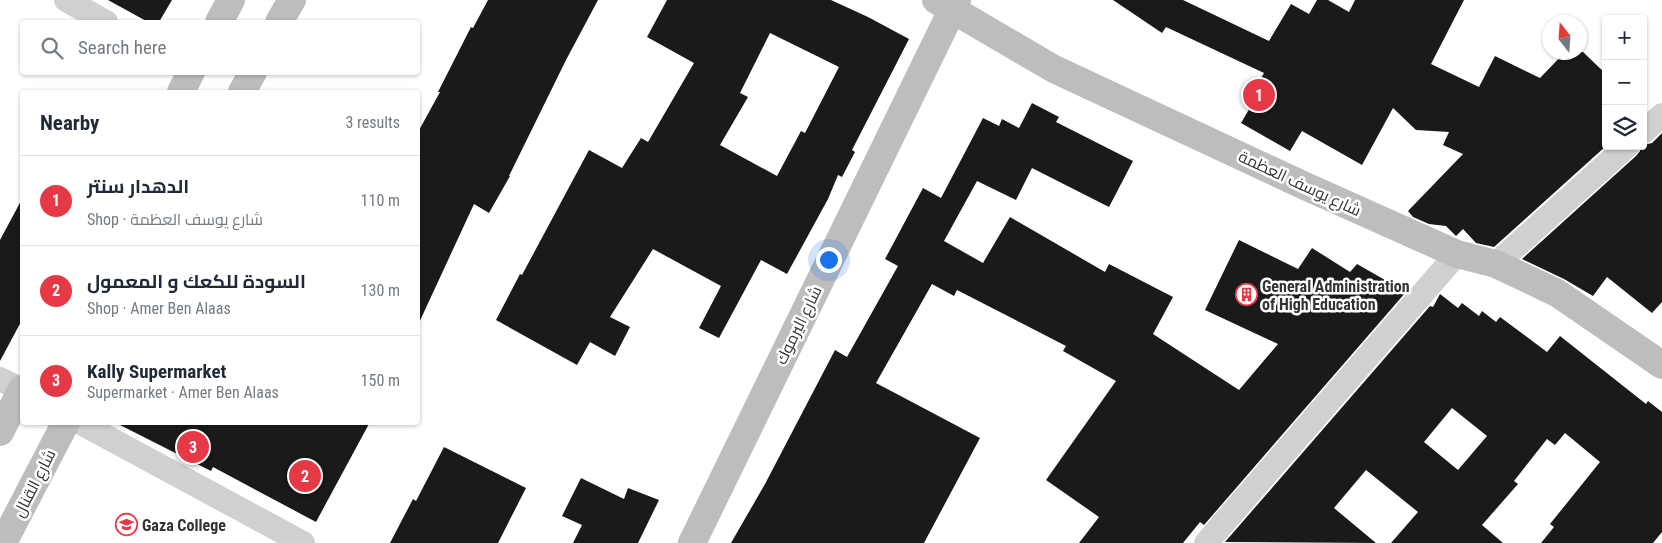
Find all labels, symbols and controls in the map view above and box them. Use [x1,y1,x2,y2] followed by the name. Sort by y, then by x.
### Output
[1542,15,1587,60] north arrow
[1602,15,1647,150] map controls
[1602,15,1647,60] button: +
[20,20,420,75] search box
[38,34,66,62] icon: search
[78,36,166,59] text: Search here
[1602,60,1647,105] button: −
[1243,76,1275,114] pin: 1
[1602,105,1647,150] button: layers
[40,111,99,135] text: Nearby
[345,113,400,132] text: 3 results
[1235,147,1364,222] street label: شارع يوسف العظمة
[87,175,189,198] text: الدهدار سنتر
[52,191,60,210] text: 1
[361,191,400,210] text: 110 m
[87,210,263,229] text: Shop · شارع يوسف العظمة
[816,247,842,273] your location
[87,270,306,293] text: السودة للكعك و المعمول
[1262,277,1410,314] place label: General Administration of High Education
[52,281,60,300] text: 2
[361,281,400,300] text: 130 m
[771,283,827,368] street label: شارع اليرموك
[1234,283,1258,307] building icon: General Administration of High Education
[87,299,231,318] text: Shop · Amer Ben Alaas
[87,360,226,383] text: Kally Supermarket
[52,371,60,390] text: 3
[361,371,400,390] text: 150 m
[87,383,279,402] text: Supermarket · Amer Ben Alaas
[177,428,209,466] pin: 3
[9,446,61,521] street label: شارع القنال
[289,457,321,495] pin: 2
[114,513,138,537] school or university icon: Gaza College
[142,516,226,535] place label: Gaza College

